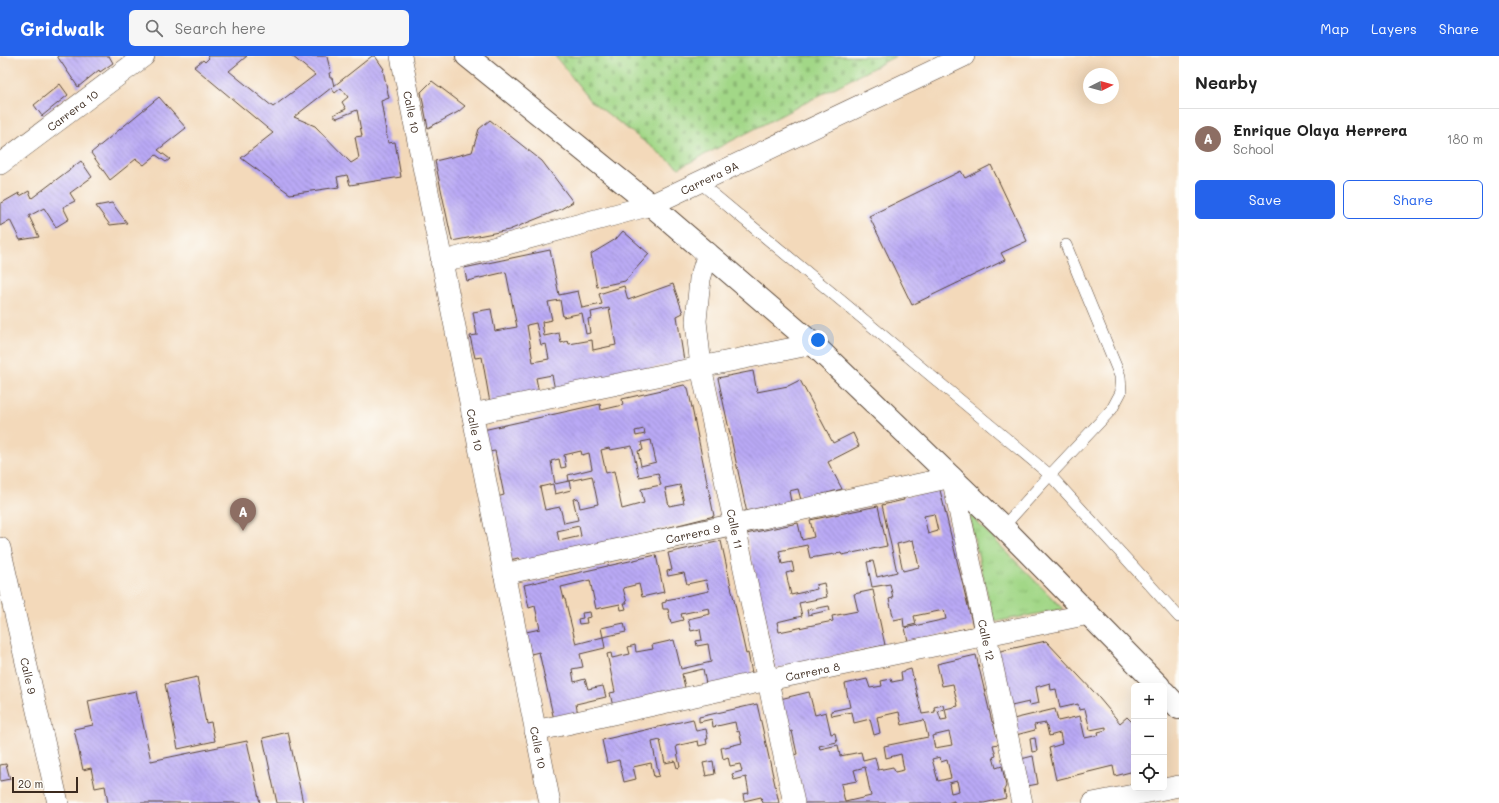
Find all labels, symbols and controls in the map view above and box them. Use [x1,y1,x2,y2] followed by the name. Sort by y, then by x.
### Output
[129,10,409,46] search box
[20,16,105,41] text: Gridwalk
[143,17,165,39] icon: search
[175,18,266,38] text: Search here
[1320,19,1349,38] text: Map
[1371,19,1417,38] text: Layers
[1439,19,1479,38] text: Share
[1083,68,1119,104] north arrow
[1195,71,1257,93] text: Nearby
[43,86,101,134] street label: Carrera 10
[401,90,424,134] street label: Calle 10
[1233,120,1408,140] text: Enrique Olaya Herrera
[1203,130,1213,147] text: A
[1447,130,1483,147] text: 180 m
[1233,140,1274,157] text: School
[678,157,741,198] street label: Carrera 9A
[1195,180,1335,219] button: Save
[1343,180,1483,219] button: Share
[808,330,828,350] your location
[464,407,487,452] street label: Calle 10
[230,498,256,531] pin: A
[724,507,747,550] street label: Calle 11
[664,520,722,546] street label: Carrera 9
[975,618,999,662] street label: Calle 12
[18,656,41,696] street label: Calle 9
[784,658,841,684] street label: Carrera 8
[1131,683,1167,791] map controls
[1131,683,1167,719] button: +
[1131,719,1167,755] button: −
[527,725,550,770] street label: Calle 10
[1131,755,1167,791] button: locate
[12,775,78,794] scale bar
[18,776,43,791] text: 20 m

